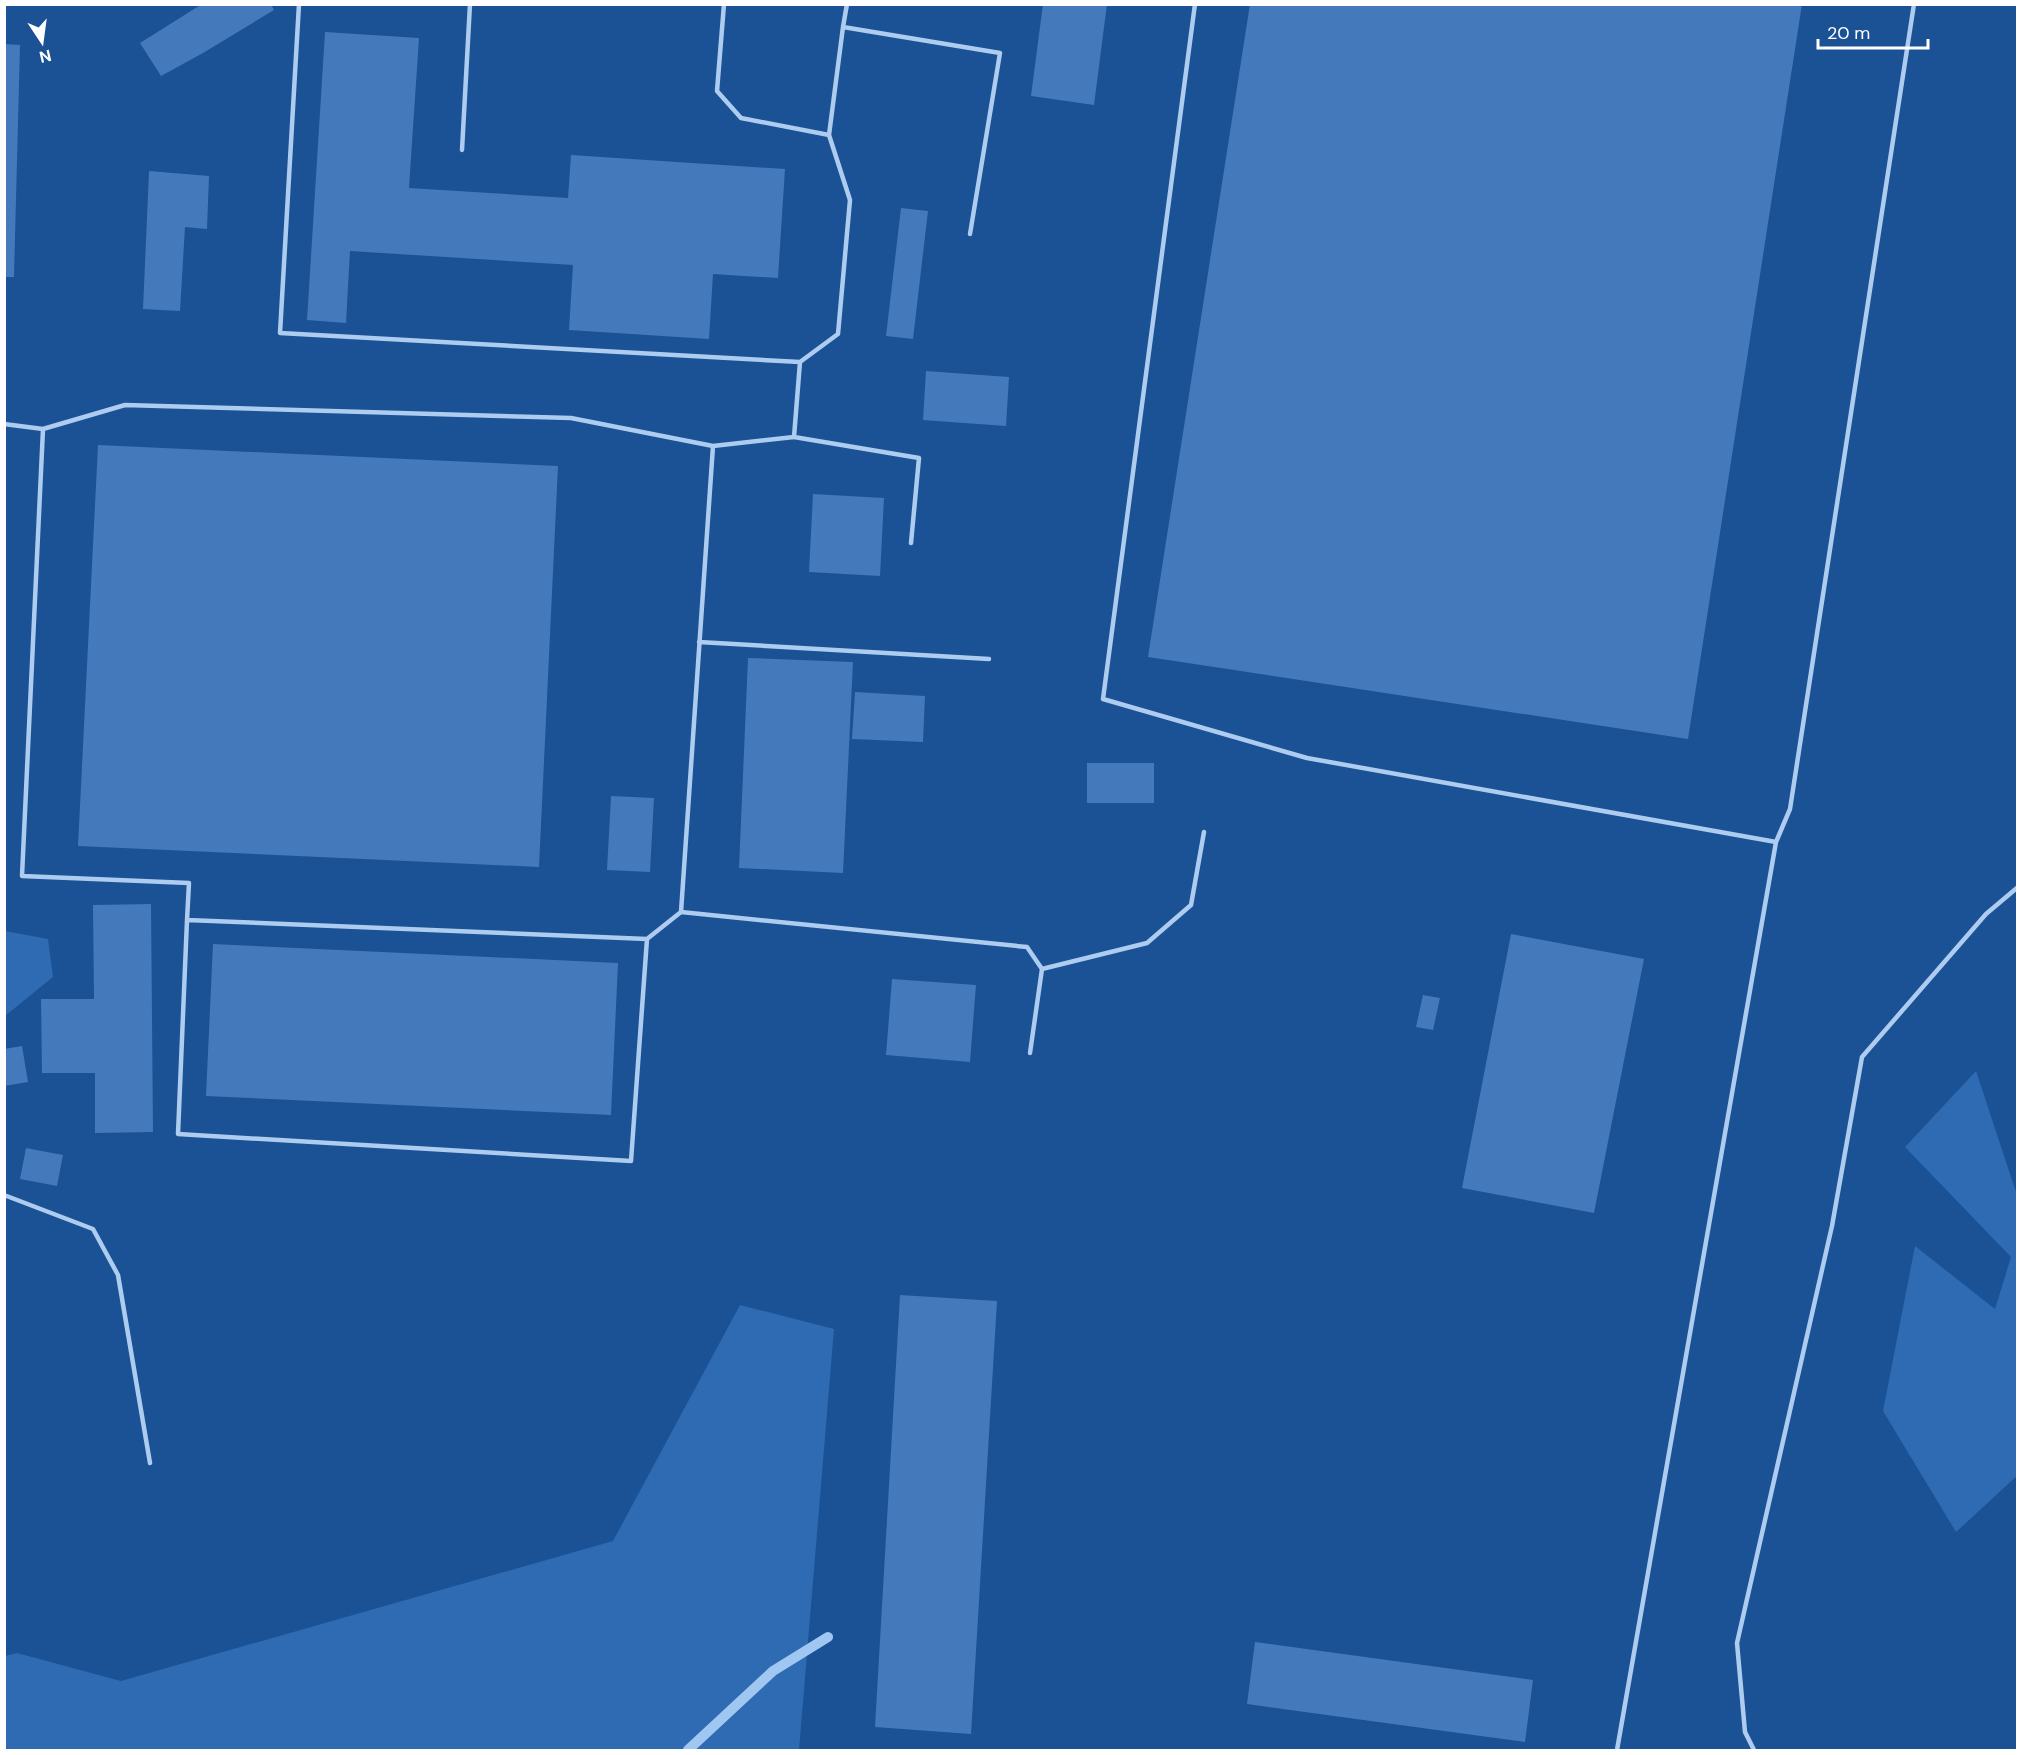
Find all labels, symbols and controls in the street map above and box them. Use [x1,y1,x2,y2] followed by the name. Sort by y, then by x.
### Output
[12,12,72,72] north arrow
[1818,12,1928,50] scale bar
[1827,21,1870,45] text: 20 m
[37,45,53,68] text: N

